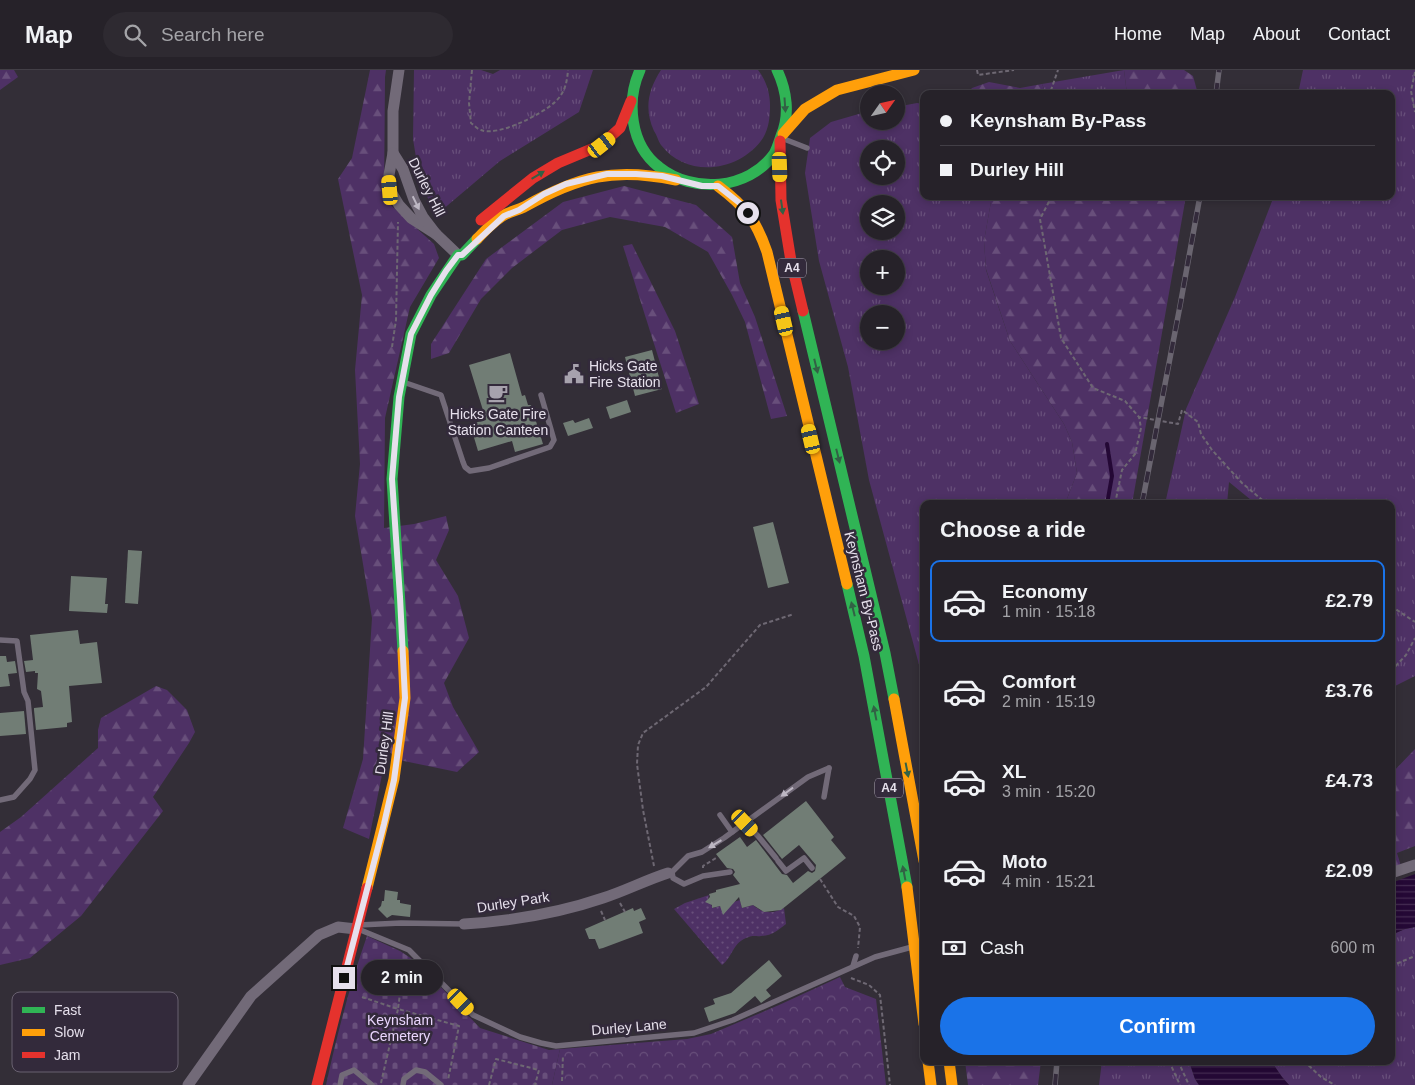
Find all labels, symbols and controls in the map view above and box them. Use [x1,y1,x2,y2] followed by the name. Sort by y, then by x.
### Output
[103,12,453,57] search box
[25,21,73,48] text: Map
[121,21,149,49] icon: search
[161,24,265,45] text: Search here
[1114,24,1162,44] text: Home
[1190,24,1225,44] text: Map
[1253,24,1300,44] text: About
[1328,24,1390,44] text: Contact
[860,85,905,130] north arrow
[860,85,905,350] map controls
[782,97,790,113] one-way arrow
[970,110,1146,131] text: Keynsham By-Pass
[585,130,618,160] car
[860,140,905,185] button: locate
[771,152,788,182] car
[405,155,449,219] street label: Durley Hill
[970,159,1064,180] text: Durley Hill
[532,170,545,179] one-way arrow
[381,174,398,206] car
[860,195,905,240] button: layers
[413,196,421,210] one-way arrow
[779,200,787,216] one-way arrow
[737,202,759,224] route start
[860,250,905,295] button: +
[778,258,806,278] road number: A4
[773,305,794,337] car
[860,305,905,350] button: −
[589,358,661,390] place label: Hicks Gate Fire Station
[812,359,820,374] one-way arrow
[563,363,585,385] public building icon: Hicks Gate Fire Station
[487,382,509,404] cafe icon: Hicks Gate Fire Station Canteen
[448,406,548,438] place label: Hicks Gate Fire Station Canteen
[800,423,821,455] car
[834,449,842,464] one-way arrow
[940,517,1085,542] text: Choose a ride
[841,530,887,652] street label: Keynsham By-Pass
[942,579,987,624] icon: car
[1002,581,1088,602] text: Economy
[1325,590,1373,611] text: £2.79
[849,602,857,617] one-way arrow
[1002,603,1095,620] text: 1 min · 15:18
[942,669,987,714] icon: car
[1002,671,1076,692] text: Comfort
[1325,680,1373,701] text: £3.76
[1002,693,1095,710] text: 2 min · 15:19
[870,704,878,720] one-way arrow
[372,710,396,776] street label: Durley Hill
[942,759,987,804] icon: car
[1002,761,1026,782] text: XL
[903,762,911,778] one-way arrow
[1325,770,1373,791] text: £4.73
[875,778,903,798] road number: A4
[1002,783,1095,800] text: 3 min · 15:20
[780,787,794,797] one-way arrow
[729,807,760,839] car
[708,840,721,849] one-way arrow
[942,849,987,894] icon: car
[1002,851,1047,872] text: Moto
[1325,860,1373,881] text: £2.09
[900,864,908,880] one-way arrow
[1002,873,1095,890] text: 4 min · 15:21
[476,888,551,916] street label: Durley Park
[940,934,968,962] icon: cash
[980,937,1024,958] text: Cash
[1331,939,1375,956] text: 600 m
[362,960,444,996] callout: 2 min
[333,967,355,989] route end
[381,969,423,986] text: 2 min
[445,986,476,1018] car
[12,992,178,1072] legend
[940,997,1375,1055] button: Confirm
[54,1002,81,1018] text: Fast
[367,1012,433,1044] park label: Keynsham Cemetery
[591,1016,668,1038] street label: Durley Lane
[54,1024,85,1040] text: Slow
[54,1047,80,1063] text: Jam

